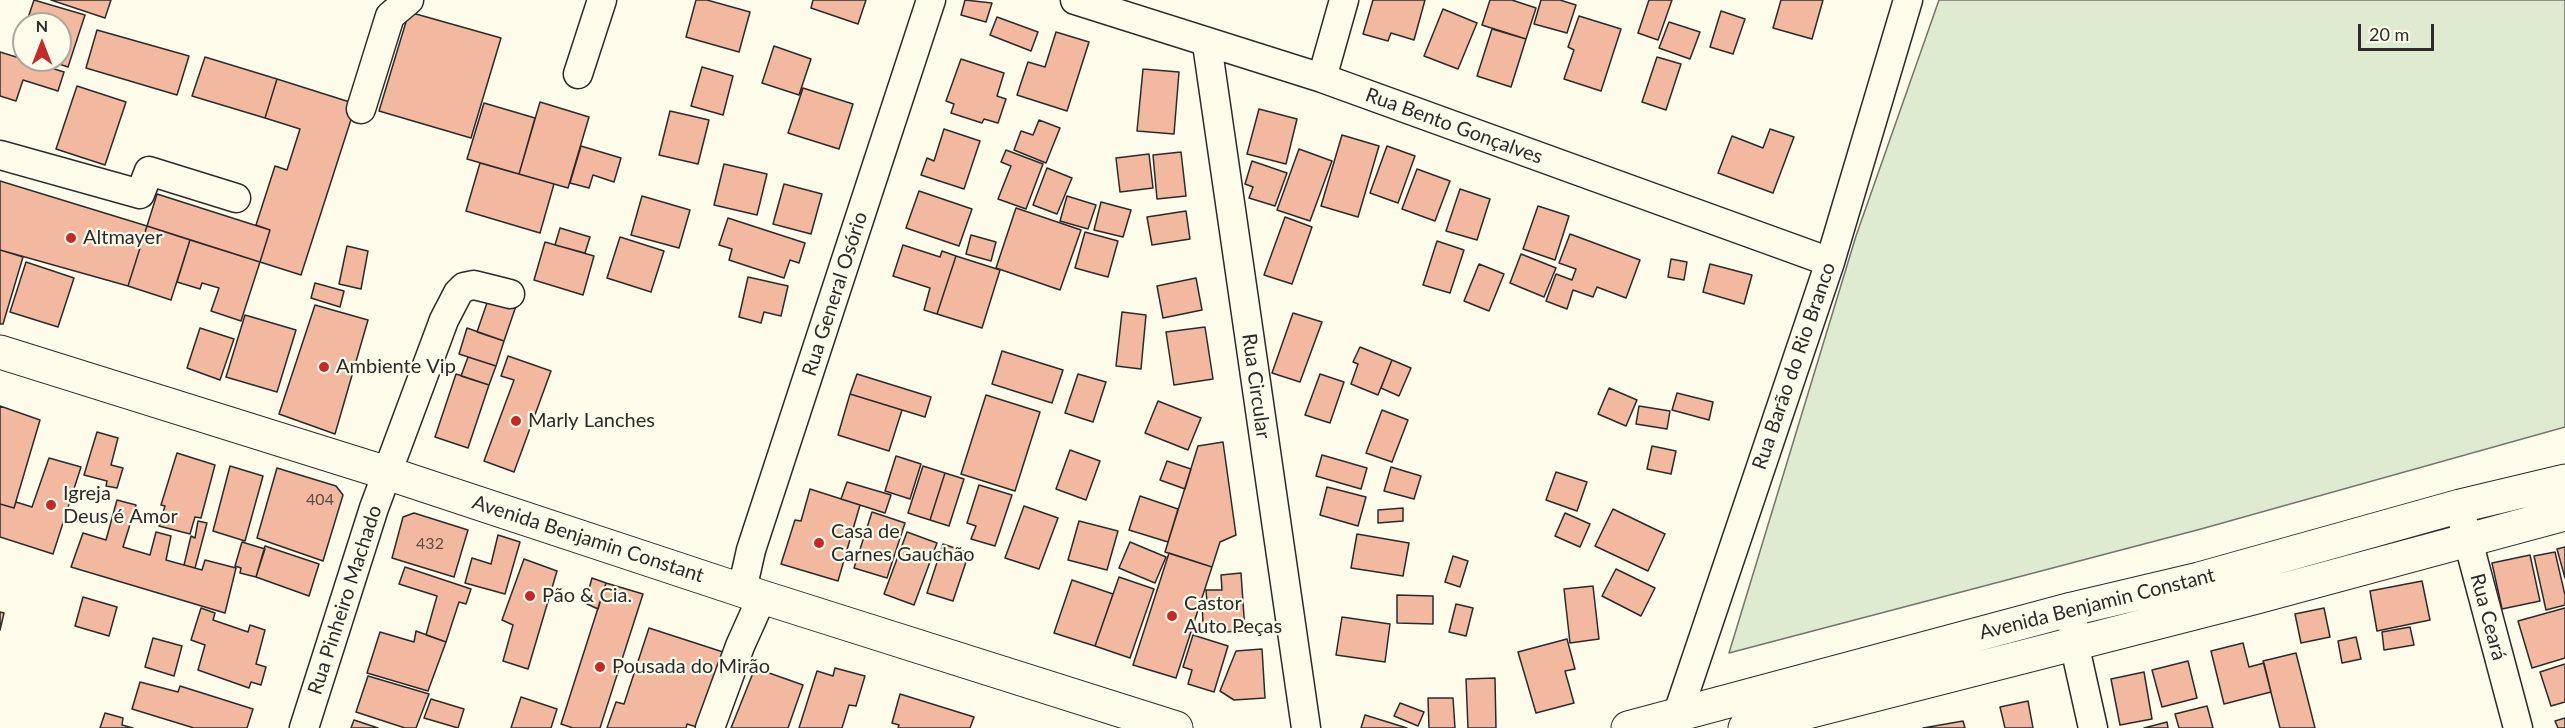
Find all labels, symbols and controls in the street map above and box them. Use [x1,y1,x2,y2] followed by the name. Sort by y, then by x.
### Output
[12,12,72,72] north arrow
[2361,12,2438,50] scale bar
[36,16,48,35] text: N
[2369,23,2409,45] text: 20 m
[1362,83,1546,169] street label: Rua Bento Gonçalves
[797,209,873,379] street label: Rua General Osório
[83,226,162,250] place label: Altmayer
[64,231,78,245] marker: Altmayer
[1747,259,1841,473] street label: Rua Barão do Rio Branco
[1237,332,1275,440] street label: Rua Circular
[336,355,456,379] place label: Ambiente Vip
[317,360,331,374] marker: Ambiente Vip
[528,409,655,433] place label: Marly Lanches
[509,414,523,428] marker: Marly Lanches
[63,482,178,529] place label: Igreja Deus é Amor
[306,490,334,510] house number: 404
[469,490,707,588] street label: Avenida Benjamin Constant
[44,498,58,512] marker: Igreja Deus é Amor
[303,502,387,698] street label: Rua Pinheiro Machado
[831,520,975,567] place label: Casa de Carnes Gauchão
[416,534,444,554] house number: 432
[812,536,826,550] marker: Casa de Carnes Gauchão
[1977,563,2217,645] street label: Avenida Benjamin Constant
[2465,571,2511,663] street label: Rua Ceará
[542,584,632,608] place label: Pão & Cia.
[523,589,537,603] marker: Pão & Cia.
[1184,592,1282,639] place label: Castor Auto Peças
[1165,609,1179,623] marker: Castor Auto Peças
[612,655,770,679] place label: Pousada do Mirão
[593,660,607,674] marker: Pousada do Mirão

